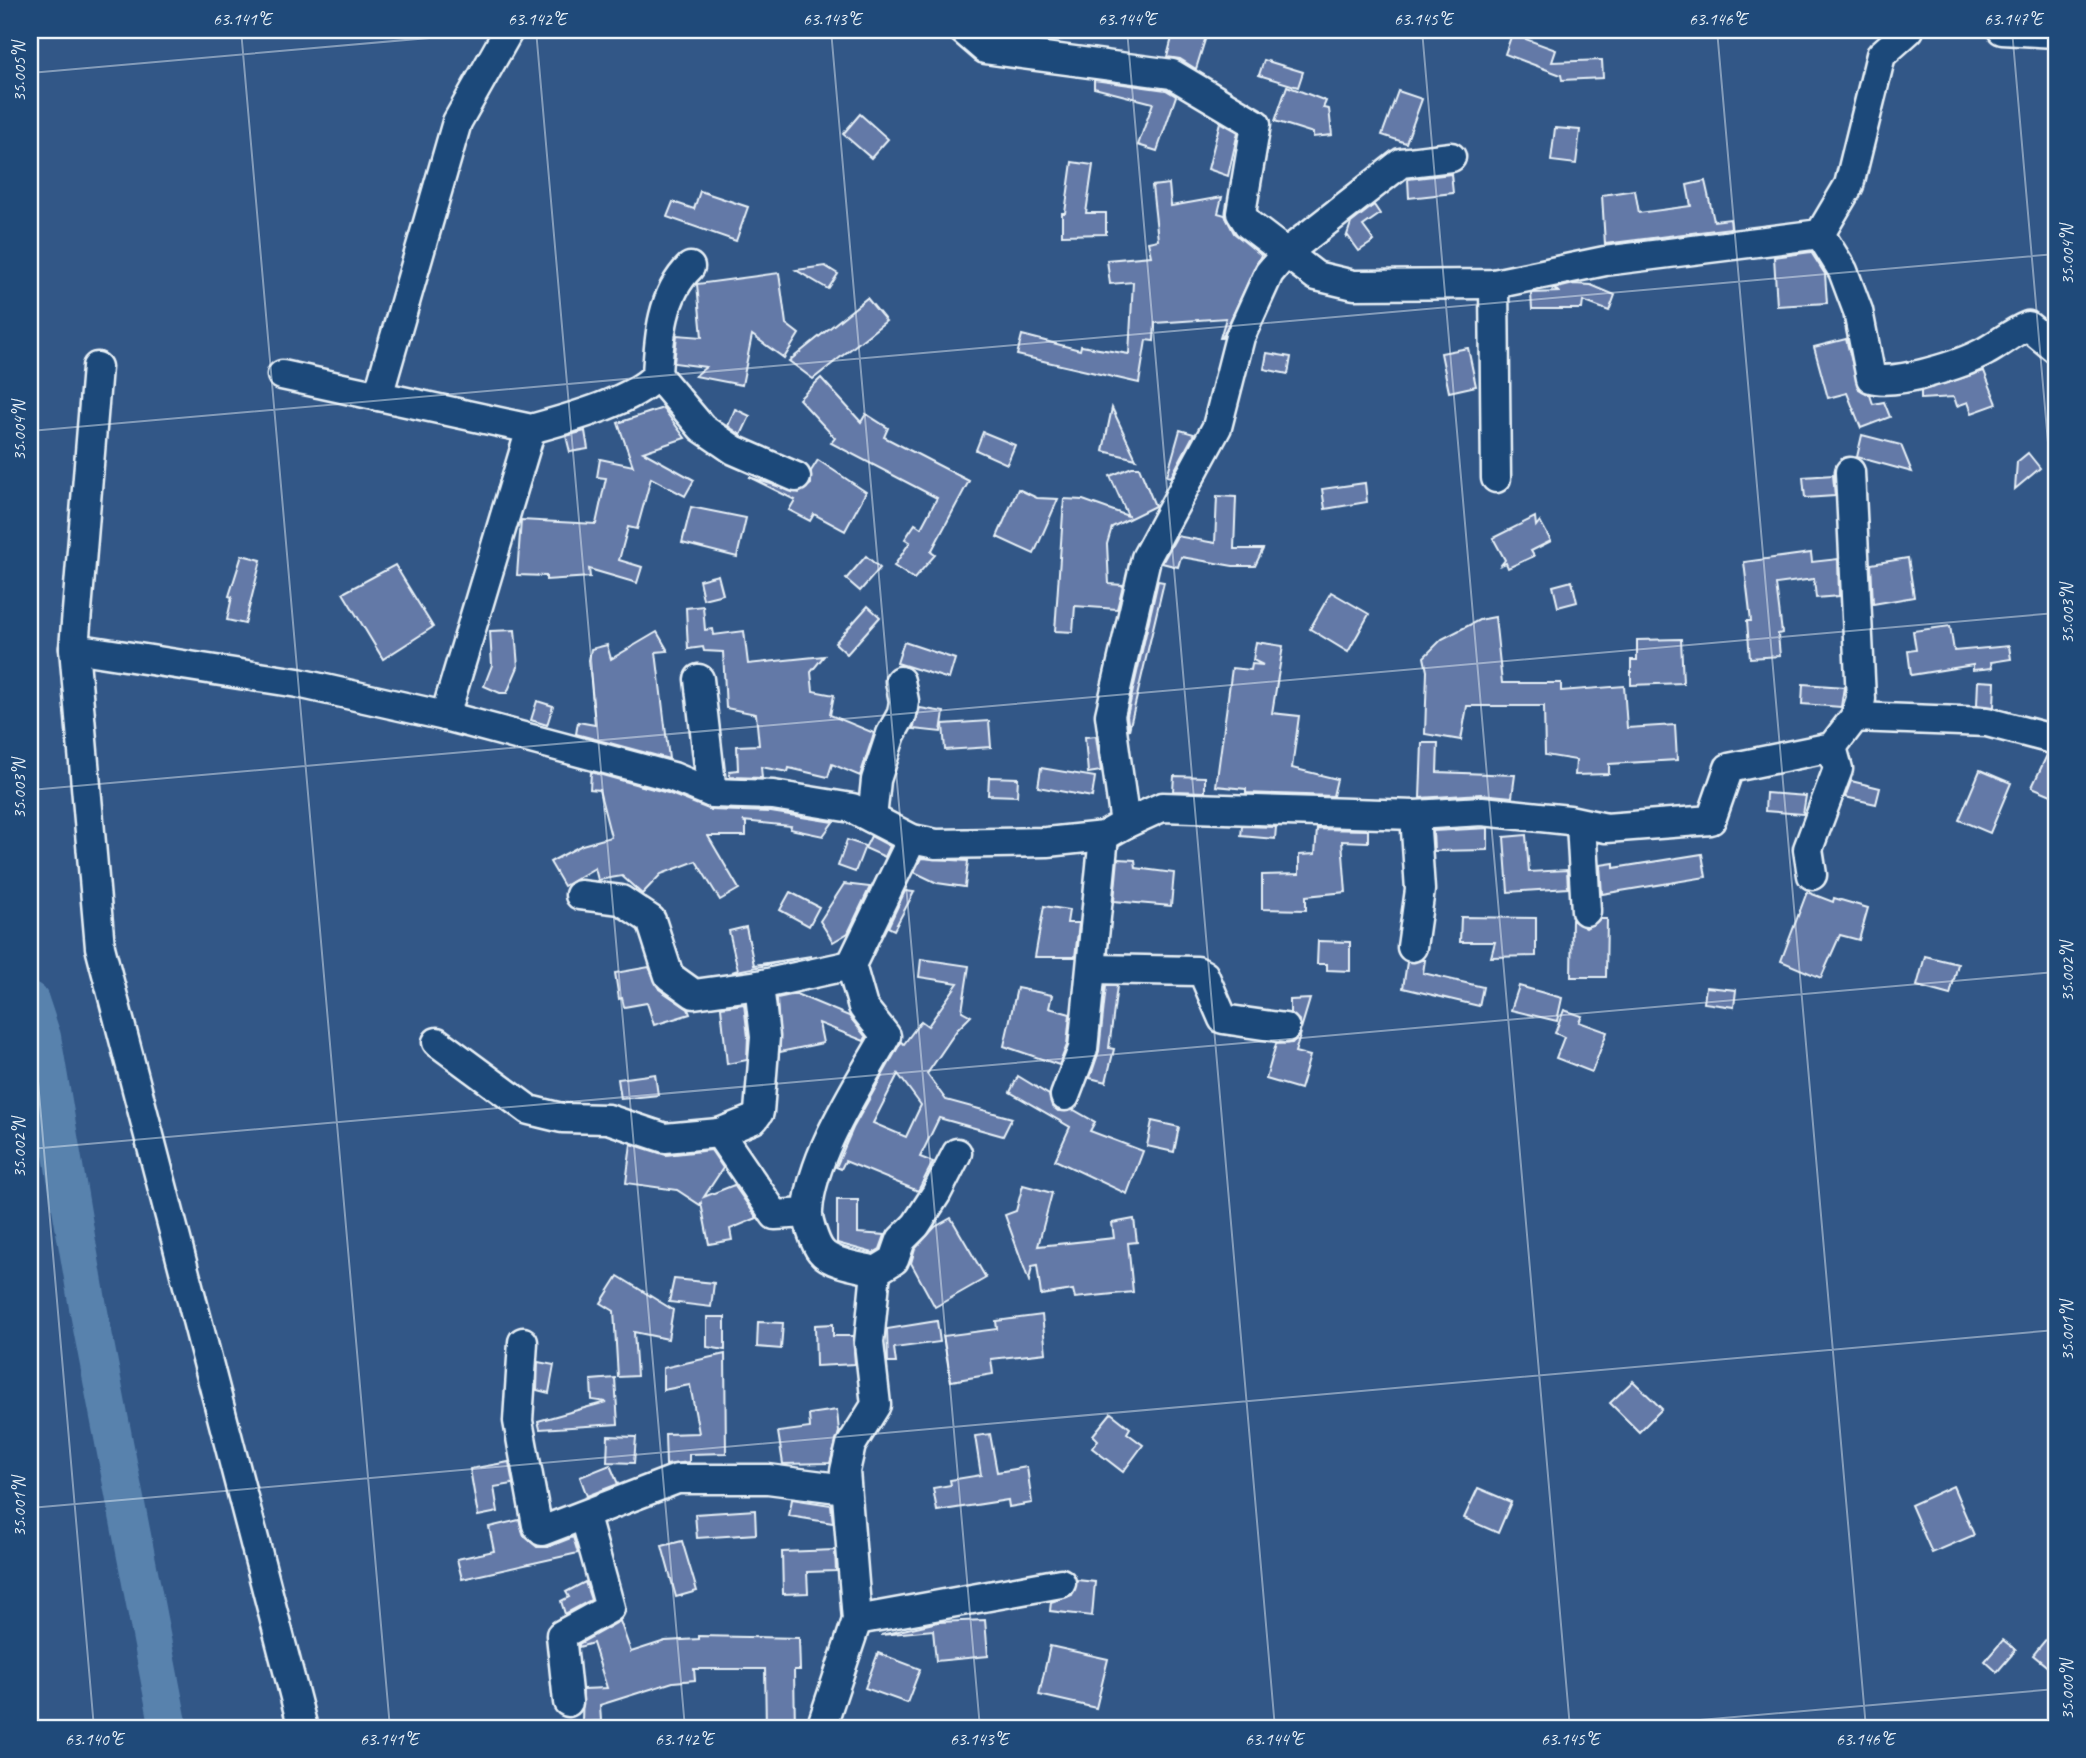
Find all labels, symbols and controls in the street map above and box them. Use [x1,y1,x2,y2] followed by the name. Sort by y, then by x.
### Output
[213,8,274,30] text: 63.141°E
[508,8,569,30] text: 63.142°E
[803,8,864,30] text: 63.143°E
[1098,8,1159,30] text: 63.144°E
[1394,8,1455,30] text: 63.145°E
[1689,8,1750,30] text: 63.146°E
[1984,8,2045,30] text: 63.147°E
[8,39,30,102] text: 35.005°N
[2056,222,2078,285] text: 35.004°N
[8,398,30,461] text: 35.004°N
[2056,581,2078,644] text: 35.003°N
[8,756,30,819] text: 35.003°N
[2056,939,2078,1002] text: 35.002°N
[8,1115,30,1178] text: 35.002°N
[2056,1298,2078,1361] text: 35.001°N
[8,1474,30,1537] text: 35.001°N
[2056,1657,2078,1720] text: 35.000°N
[65,1728,126,1750] text: 63.140°E
[360,1728,421,1750] text: 63.141°E
[655,1728,716,1750] text: 63.142°E
[950,1728,1011,1750] text: 63.143°E
[1245,1728,1306,1750] text: 63.144°E
[1541,1728,1602,1750] text: 63.145°E
[1836,1728,1897,1750] text: 63.146°E

